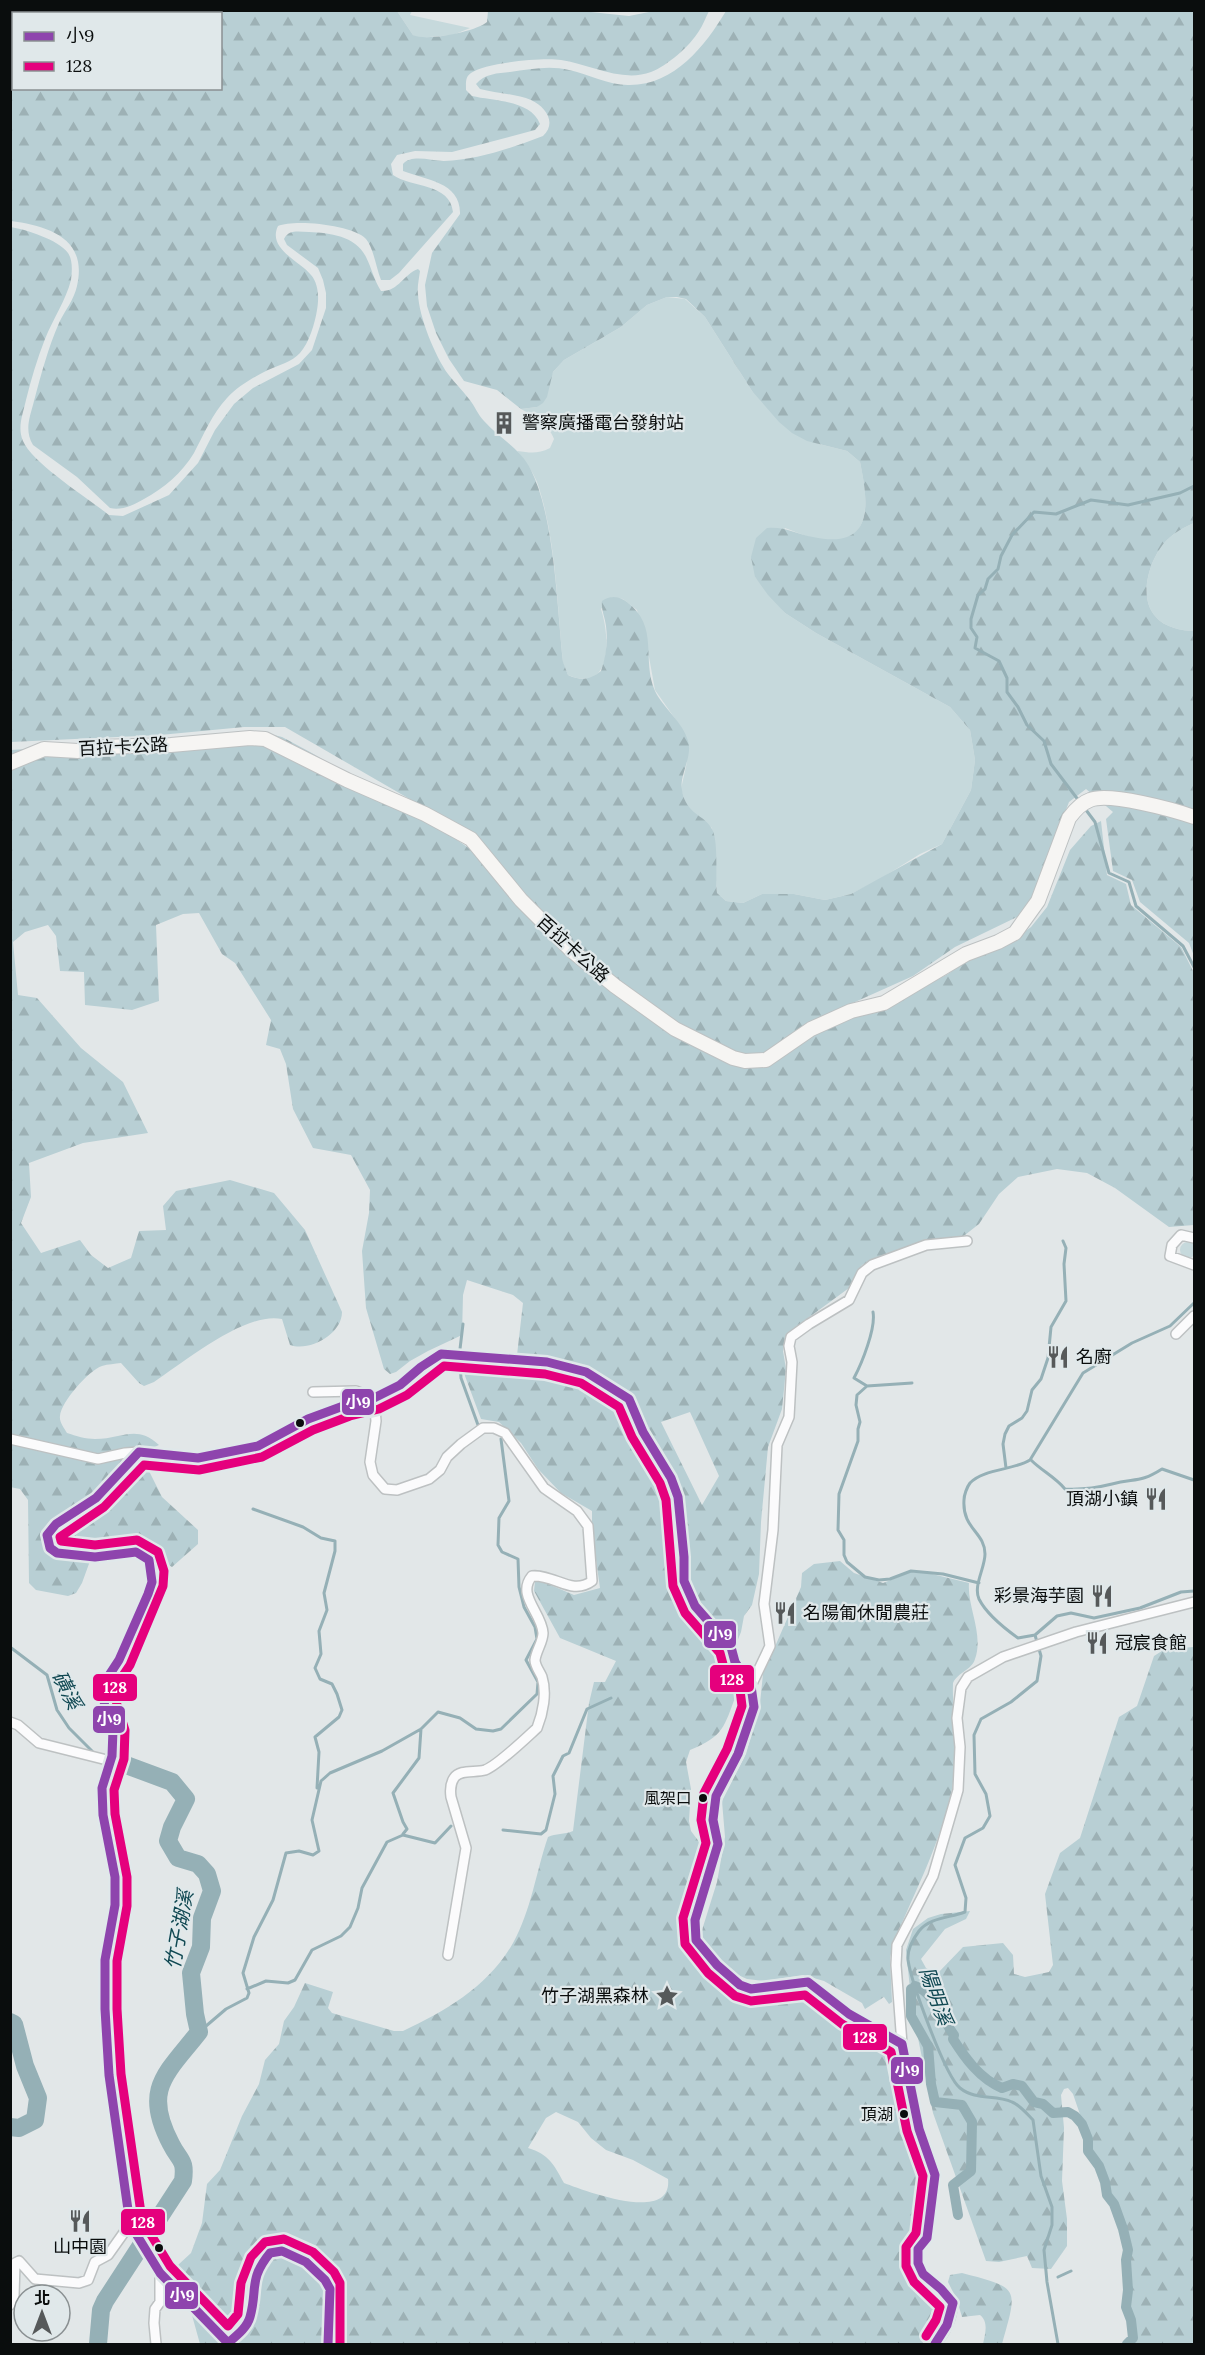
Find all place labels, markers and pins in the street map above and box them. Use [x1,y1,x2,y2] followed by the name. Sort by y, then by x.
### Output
[491,410,517,436] building icon: 警察廣播電台發射站
[522,411,684,434] place label: 警察廣播電台發射站
[1045,1344,1071,1370] restaurant icon: 名廚
[1076,1345,1112,1368] place label: 名廚
[294,1417,306,1429] unlabelled marker
[1143,1486,1169,1512] restaurant icon: 頂湖小鎮
[1066,1487,1138,1510] place label: 頂湖小鎮
[1089,1583,1115,1609] restaurant icon: 彩景海芋園
[994,1584,1084,1607] place label: 彩景海芋園
[772,1600,798,1626] restaurant icon: 名陽匍休閒農莊
[803,1601,929,1624] place label: 名陽匍休閒農莊
[1084,1630,1110,1656] restaurant icon: 冠宸食館
[1115,1631,1187,1654] place label: 冠宸食館
[644,1788,692,1808] place label: 風架口
[697,1792,709,1804] marker: 風架口
[654,1983,680,2009] place icon: 竹子湖黑森林
[541,1984,649,2007] place label: 竹子湖黑森林
[861,2104,893,2124] place label: 頂湖
[898,2108,910,2120] marker: 頂湖
[67,2208,93,2234] restaurant icon: 山中園
[53,2235,107,2258] place label: 山中園
[153,2242,165,2254] unlabelled marker

